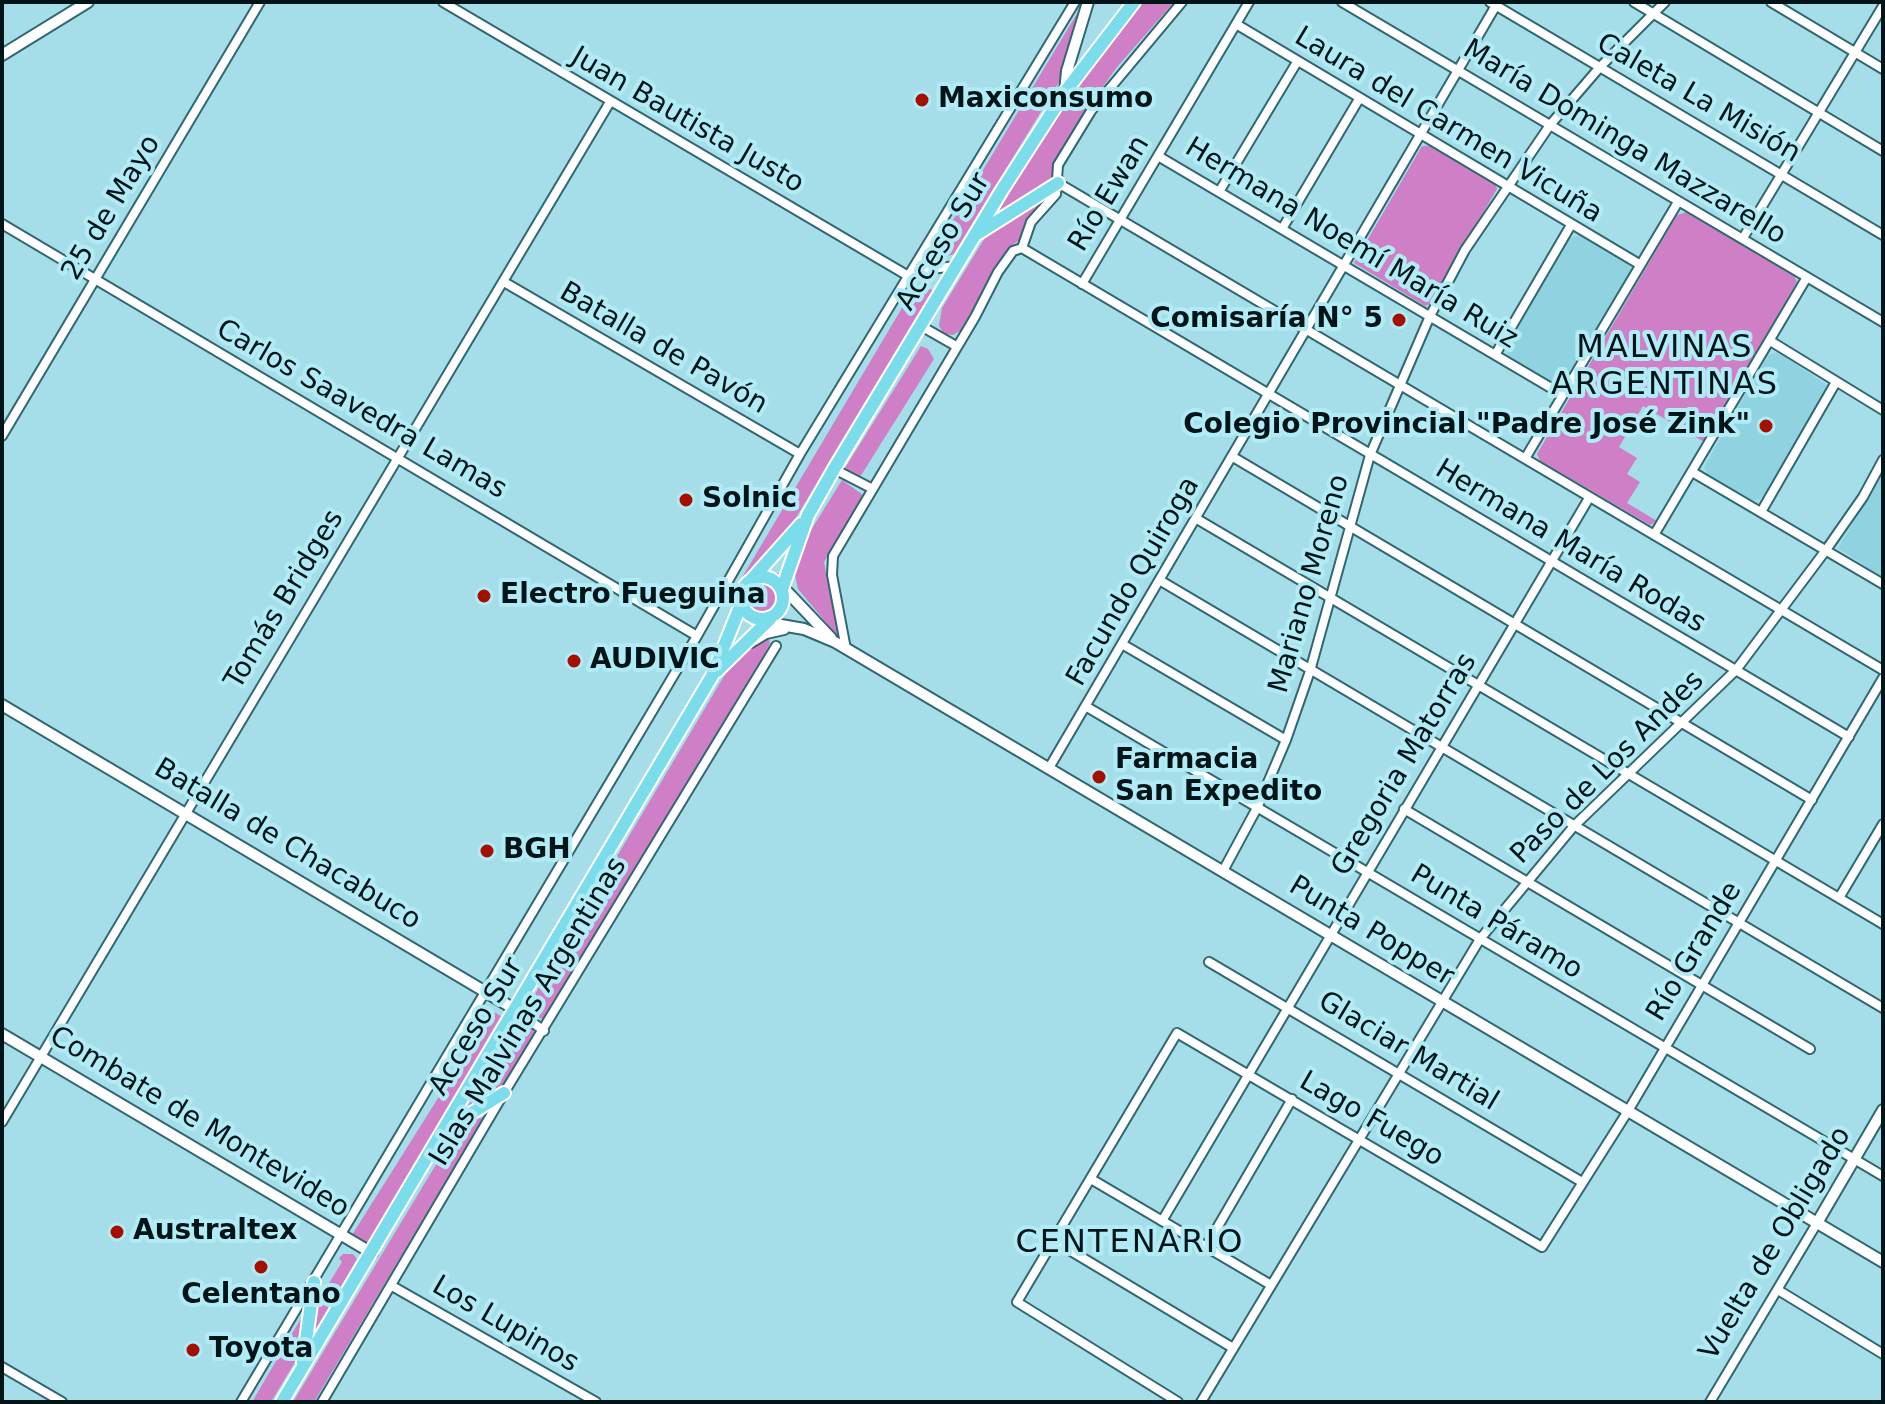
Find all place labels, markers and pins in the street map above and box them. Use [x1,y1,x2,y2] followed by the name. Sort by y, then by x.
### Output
[938,83,1153,117] place label: Maxiconsumo
[913,91,931,109] marker: Maxiconsumo
[1150,303,1383,337] place label: Comisaría N° 5
[1390,311,1408,329] marker: Comisaría N° 5
[1183,409,1750,443] place label: Colegio Provincial "Padre José Zink"
[1757,417,1775,435] marker: Colegio Provincial "Padre José Zink"
[702,483,797,517] place label: Solnic
[677,491,695,509] marker: Solnic
[500,579,766,613] place label: Electro Fueguina
[475,587,493,605] marker: Electro Fueguina
[590,644,720,678] place label: AUDIVIC
[565,652,583,670] marker: AUDIVIC
[1115,744,1322,810] place label: Farmacia San Expedito
[1090,768,1108,786] marker: Farmacia San Expedito
[503,834,571,868] place label: BGH
[478,842,496,860] marker: BGH
[133,1215,297,1249] place label: Australtex
[108,1223,126,1241] marker: Australtex
[252,1258,270,1276] marker: Celentano
[181,1279,341,1313] place label: Celentano
[209,1333,313,1367] place label: Toyota
[184,1341,202,1359] marker: Toyota

